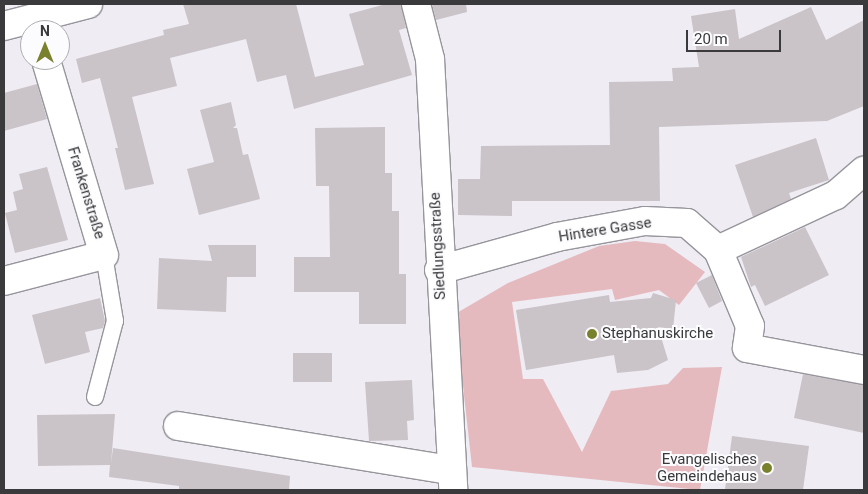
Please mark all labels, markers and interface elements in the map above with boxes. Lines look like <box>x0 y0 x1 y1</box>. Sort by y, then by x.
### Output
north arrow <box>20 20 70 70</box>
scale bar <box>688 20 783 52</box>
text: N <box>40 23 50 39</box>
text: 20 m <box>694 30 728 48</box>
street label: Frankenstraße <box>63 145 109 241</box>
street label: Siedlungsstraße <box>426 192 450 300</box>
street label: Hintere Gasse <box>557 214 653 246</box>
place label: Stephanuskirche <box>602 325 713 343</box>
marker: Stephanuskirche <box>586 328 598 340</box>
place label: Evangelisches Gemeindehaus <box>657 450 757 485</box>
marker: Evangelisches Gemeindehaus <box>761 462 773 474</box>

